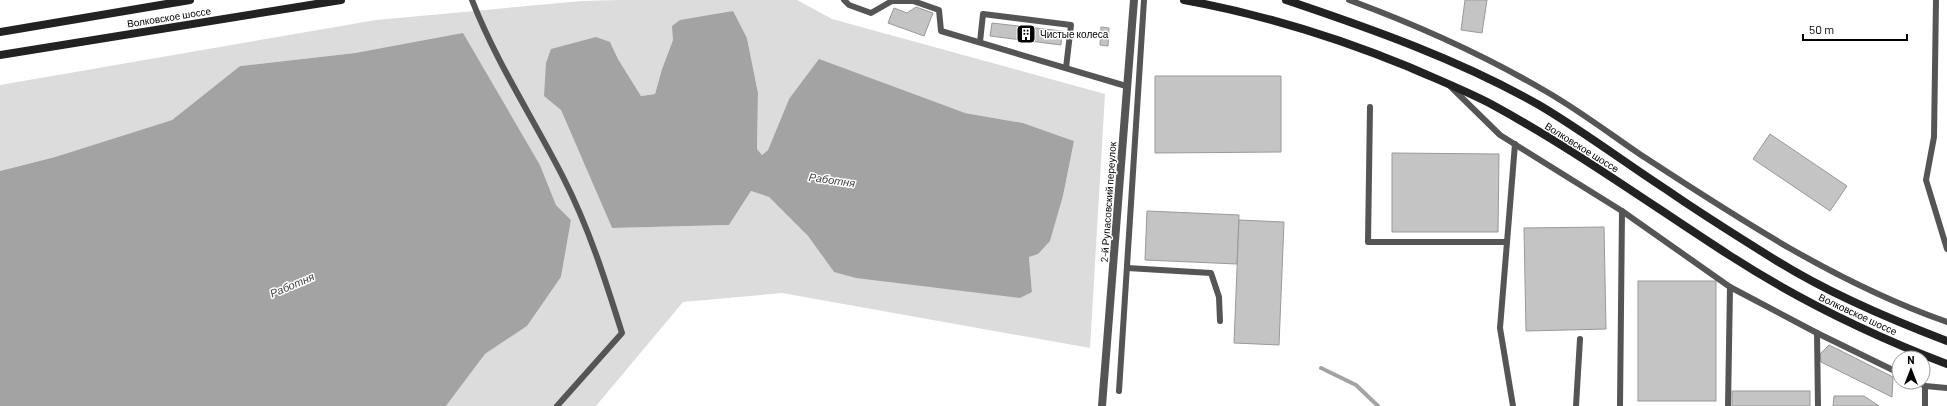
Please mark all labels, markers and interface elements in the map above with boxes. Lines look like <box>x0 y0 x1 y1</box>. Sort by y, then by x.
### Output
street label: Волковское шоссе <box>126 4 212 30</box>
scale bar <box>1803 16 1907 42</box>
text: 50 m <box>1809 22 1834 36</box>
building icon: Чистые колеса <box>1015 23 1037 45</box>
place label: Чистые колеса <box>1040 28 1109 40</box>
street label: Волковское шоссе <box>1543 119 1622 175</box>
street label: 2-й Рупасовский переулок <box>1098 141 1118 263</box>
water label: Работня <box>808 170 856 189</box>
water label: Работня <box>268 269 316 300</box>
street label: Волковское шоссе <box>1817 291 1899 338</box>
north arrow <box>1891 350 1931 390</box>
text: N <box>1907 353 1915 366</box>

